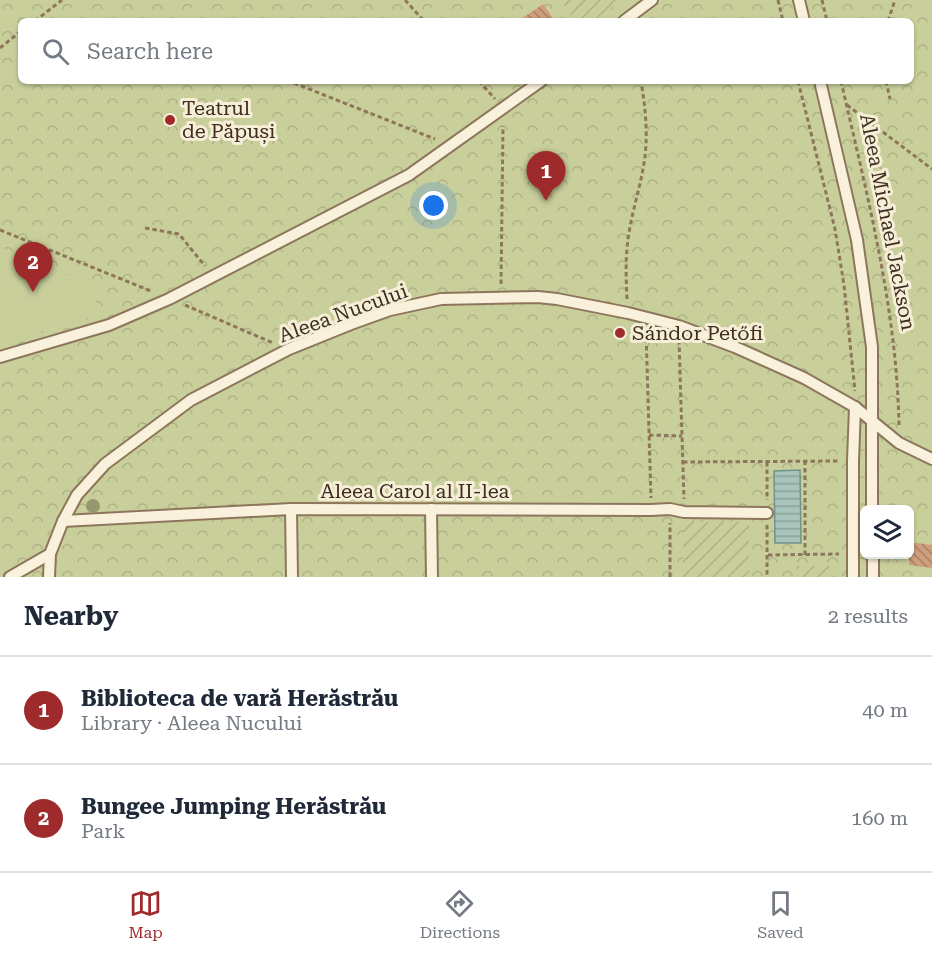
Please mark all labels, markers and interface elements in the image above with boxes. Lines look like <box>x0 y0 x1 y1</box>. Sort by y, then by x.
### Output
search box <box>18 18 914 84</box>
icon: search <box>39 35 72 68</box>
text: Search here <box>87 39 213 64</box>
place label: Teatrul de Păpuși <box>182 96 275 145</box>
street label: Aleea Michael Jackson <box>855 112 921 332</box>
marker: Teatrul de Păpuși <box>163 113 177 127</box>
pin: 1 <box>526 152 566 201</box>
your location <box>419 191 448 220</box>
pin: 2 <box>14 242 52 292</box>
street label: Aleea Nucului <box>275 279 411 347</box>
place label: Sándor Petőfi <box>632 321 763 345</box>
marker: Sándor Petőfi <box>613 326 627 340</box>
street label: Aleea Carol al II-lea <box>321 479 510 503</box>
map controls <box>860 505 914 559</box>
button: layers <box>860 505 914 559</box>
text: Nearby <box>24 601 118 631</box>
text: 2 results <box>828 604 908 628</box>
text: Biblioteca de vară Herăstrău <box>81 686 398 711</box>
text: 1 <box>38 698 49 722</box>
text: 40 m <box>862 698 908 722</box>
text: Library · Aleea Nucului <box>81 711 302 735</box>
text: Bungee Jumping Herăstrău <box>81 794 386 819</box>
text: 2 <box>38 806 49 830</box>
text: 160 m <box>851 806 908 830</box>
text: Park <box>81 819 125 843</box>
tab: Map <box>128 887 163 942</box>
tab: Directions <box>420 887 500 942</box>
tab: Saved <box>757 887 804 942</box>

